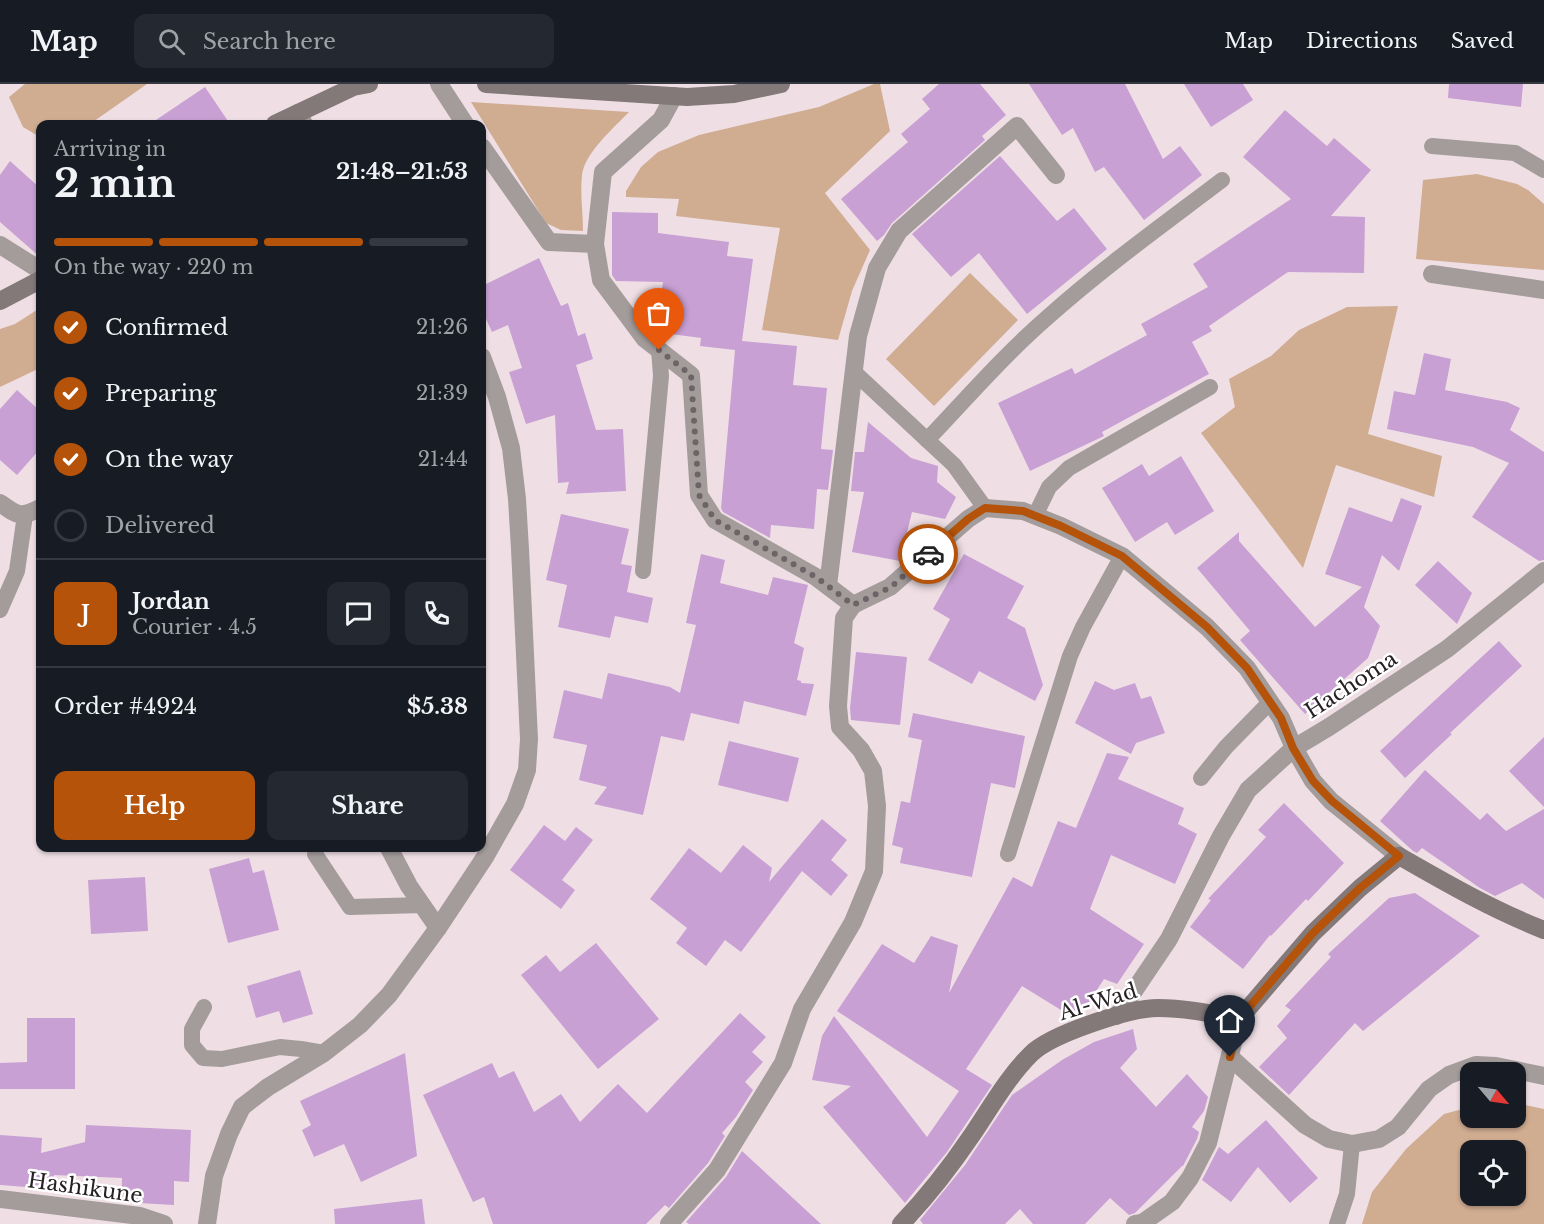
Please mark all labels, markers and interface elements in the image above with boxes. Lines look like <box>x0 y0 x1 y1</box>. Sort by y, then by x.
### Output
search box <box>134 14 554 68</box>
text: Map <box>30 24 98 59</box>
icon: search <box>155 25 188 58</box>
text: Search here <box>203 28 336 55</box>
text: Map <box>1224 28 1273 54</box>
text: Directions <box>1306 28 1418 54</box>
text: Saved <box>1451 28 1514 54</box>
text: Arriving in <box>54 137 166 161</box>
text: 21:48–21:53 <box>336 158 468 185</box>
text: 2 min <box>54 159 175 208</box>
text: On the way · 220 m <box>54 255 253 279</box>
pin <box>633 288 684 350</box>
icon: bag <box>642 297 675 330</box>
icon: check <box>54 311 87 344</box>
text: Confirmed <box>105 314 228 341</box>
text: 21:26 <box>416 315 468 339</box>
icon: check <box>54 377 87 410</box>
text: Preparing <box>105 380 216 407</box>
text: 21:39 <box>416 381 468 405</box>
icon: check <box>54 443 87 476</box>
text: On the way <box>105 446 233 473</box>
text: 21:44 <box>418 447 468 471</box>
text: Delivered <box>105 512 215 539</box>
courier <box>898 524 958 584</box>
icon: car <box>912 538 945 571</box>
button: chat <box>327 582 390 645</box>
button: phone <box>405 582 468 645</box>
text: Jordan <box>132 588 210 615</box>
text: J <box>81 600 90 627</box>
text: Courier · 4.5 <box>132 615 257 639</box>
street label: Hachoma <box>1300 645 1402 724</box>
text: Order #4924 <box>54 693 197 720</box>
text: $5.38 <box>407 693 468 720</box>
button: Help <box>54 771 255 840</box>
button: Share <box>267 771 468 840</box>
street label: Al-Wad <box>1055 978 1140 1026</box>
pin <box>1204 995 1255 1057</box>
icon: home <box>1213 1004 1246 1037</box>
north arrow <box>1460 1062 1526 1128</box>
map controls <box>1460 1062 1526 1206</box>
button: locate <box>1460 1140 1526 1206</box>
street label: Hashikune <box>26 1167 144 1209</box>

